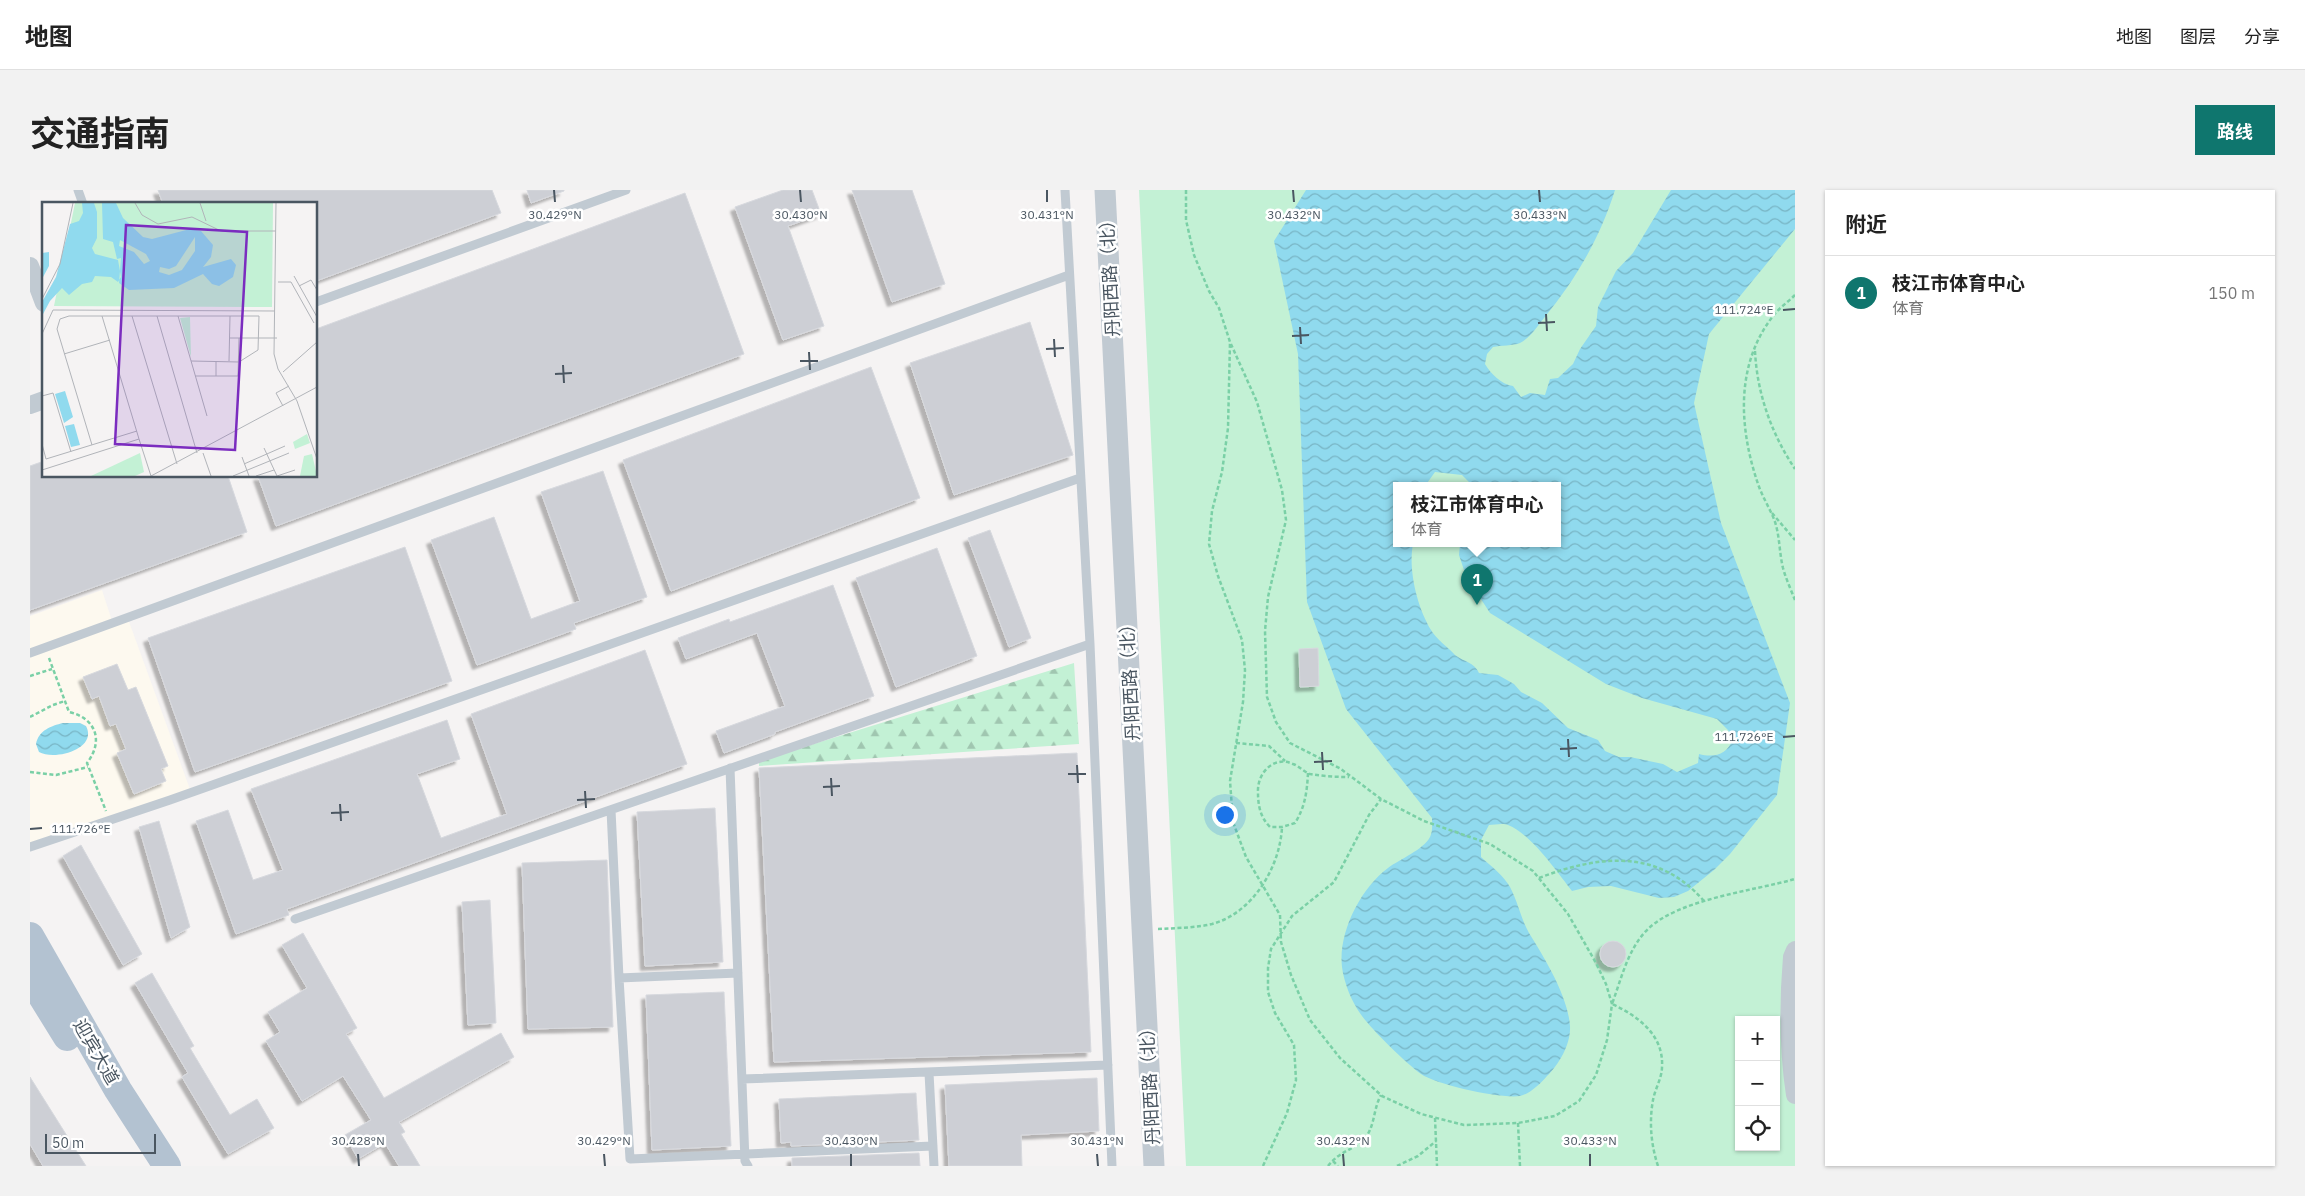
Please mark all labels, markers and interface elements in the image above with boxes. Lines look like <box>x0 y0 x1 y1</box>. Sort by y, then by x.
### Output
text: 地图 <box>25 20 73 52</box>
text: 地图 <box>2116 25 2152 48</box>
text: 图层 <box>2180 25 2216 48</box>
text: 分享 <box>2244 25 2280 48</box>
button: 路线 <box>2195 105 2275 155</box>
text: 交通指南 <box>30 110 170 156</box>
inset map <box>42 202 318 478</box>
text: 30.429°N <box>528 207 582 222</box>
text: 30.430°N <box>774 207 828 222</box>
text: 30.431°N <box>1020 207 1074 222</box>
text: 30.432°N <box>1267 207 1321 222</box>
text: 30.433°N <box>1513 207 1567 222</box>
text: 附近 <box>1845 210 1887 238</box>
street label: 丹阳西路（北） <box>1095 211 1124 338</box>
text: 枝江市体育中心 <box>1892 271 2025 295</box>
text: 1 <box>1856 283 1866 303</box>
text: 150 m <box>2208 283 2255 303</box>
text: 体育 <box>1892 298 1924 318</box>
text: 111.724°E <box>1714 302 1774 317</box>
popup <box>1393 482 1561 547</box>
text: 枝江市体育中心 <box>1410 492 1544 516</box>
text: 体育 <box>1410 519 1443 539</box>
pin: 1 <box>1461 564 1493 605</box>
street label: 丹阳西路（北） <box>1115 615 1144 742</box>
text: 111.726°E <box>1714 729 1774 744</box>
your location <box>1212 802 1238 828</box>
text: 111.726°E <box>51 821 111 836</box>
street label: 迎宾大道 <box>68 1015 124 1089</box>
map controls <box>1735 1016 1780 1151</box>
button: + <box>1735 1016 1780 1061</box>
street label: 丹阳西路（北） <box>1135 1019 1164 1146</box>
button: − <box>1735 1061 1780 1106</box>
button: locate <box>1735 1106 1780 1151</box>
scale bar <box>45 1131 156 1154</box>
text: 30.428°N <box>331 1133 385 1148</box>
text: 30.429°N <box>577 1133 631 1148</box>
text: 30.430°N <box>824 1133 878 1148</box>
text: 30.431°N <box>1070 1133 1124 1148</box>
text: 30.432°N <box>1316 1133 1370 1148</box>
text: 30.433°N <box>1563 1133 1617 1148</box>
text: 50 m <box>52 1134 84 1152</box>

